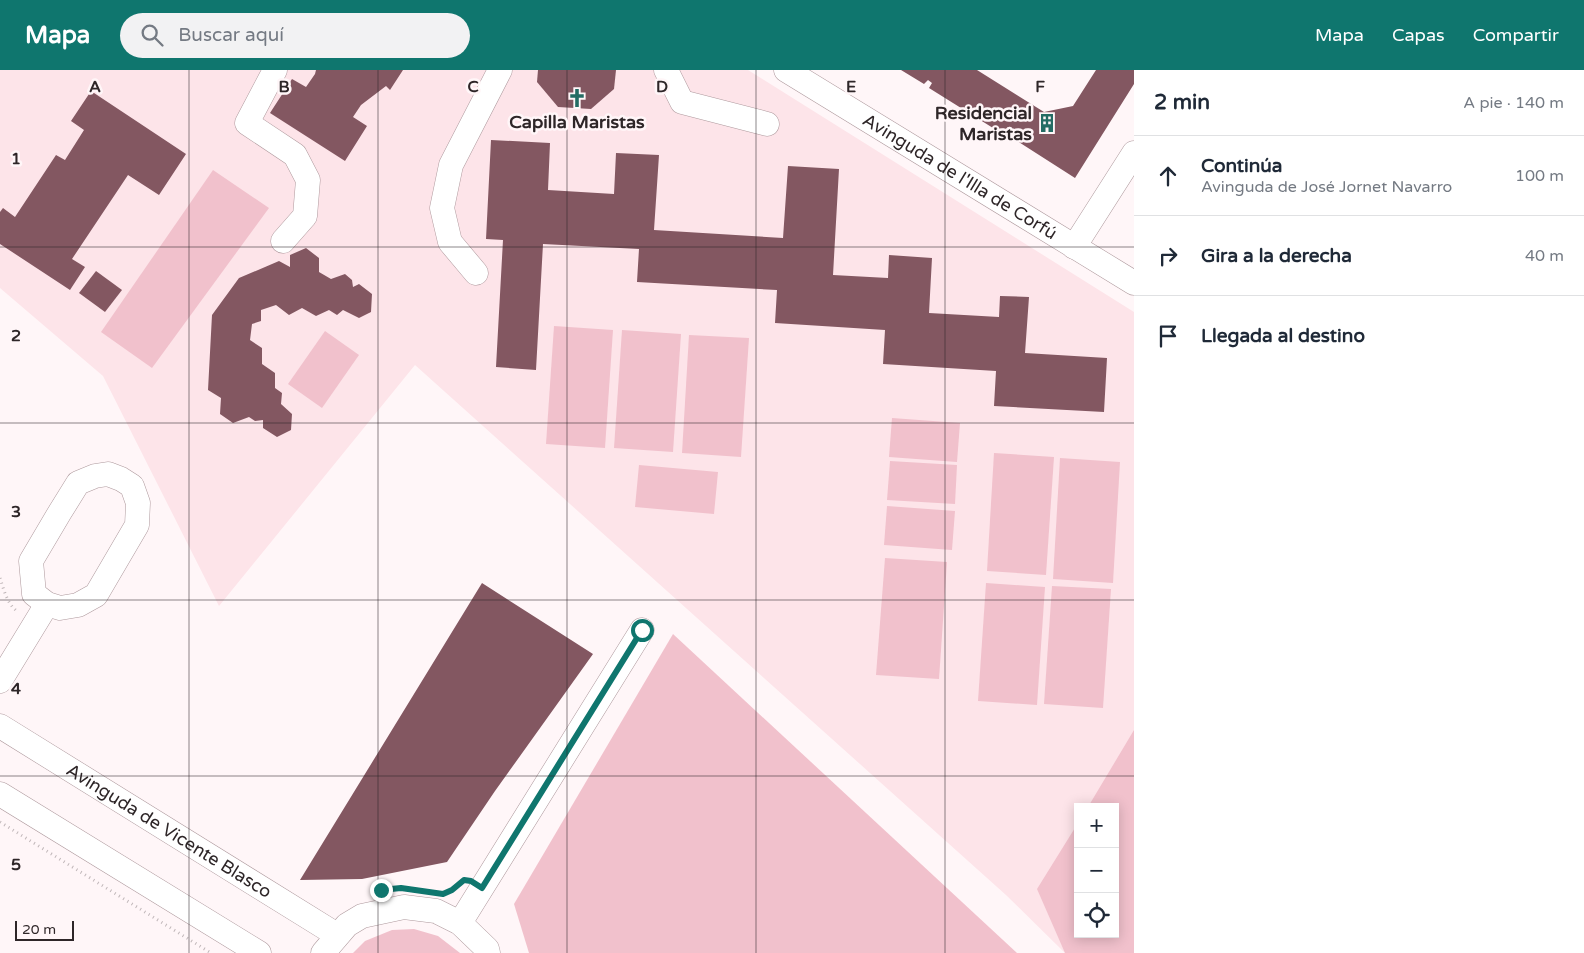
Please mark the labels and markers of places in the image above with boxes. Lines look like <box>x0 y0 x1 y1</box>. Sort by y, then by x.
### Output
church icon: Capilla Maristas <box>566 87 588 109</box>
place label: Residencial Maristas <box>935 102 1032 145</box>
place label: Capilla Maristas <box>509 111 645 133</box>
building icon: Residencial Maristas <box>1036 112 1058 134</box>

